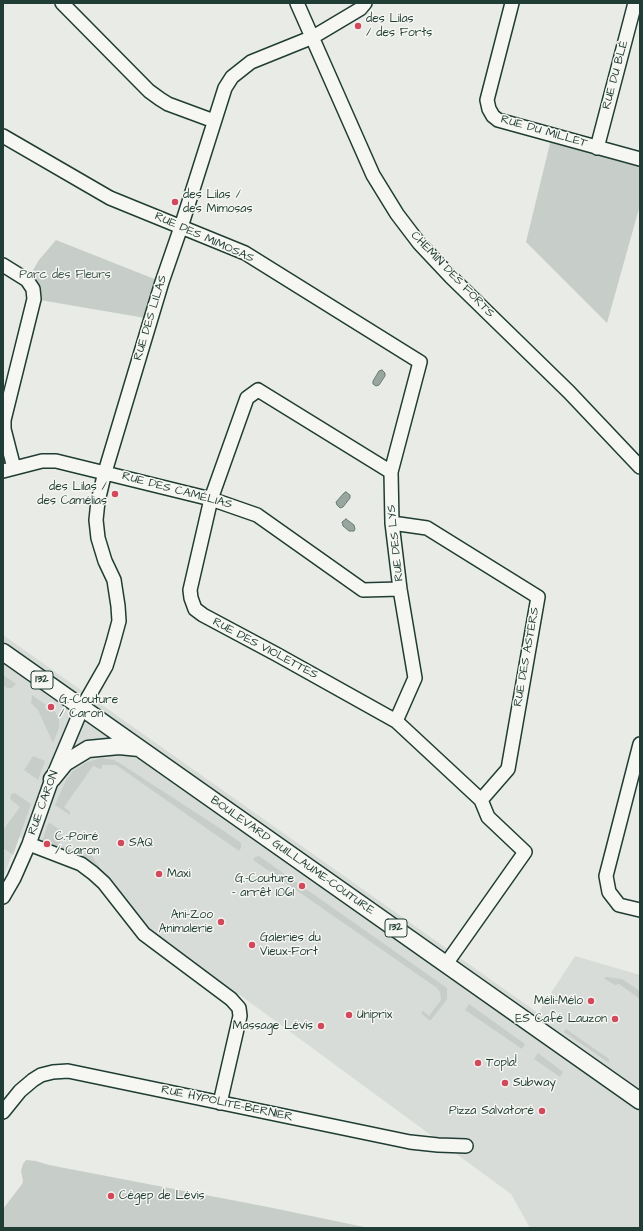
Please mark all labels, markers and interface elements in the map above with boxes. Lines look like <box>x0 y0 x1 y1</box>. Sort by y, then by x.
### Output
place label: des Lilas / des Forts <box>366 12 432 40</box>
marker: des Lilas / des Forts <box>353 21 363 31</box>
street label: RUE DU BLÉ <box>600 39 632 111</box>
street label: RUE DU MILLET <box>499 113 589 151</box>
place label: des Lilas / des Mimosas <box>183 188 252 216</box>
marker: des Lilas / des Mimosas <box>170 197 180 207</box>
street label: RUE DES MIMOSAS <box>152 210 256 266</box>
street label: CHEMIN DES FORTS <box>407 229 497 321</box>
park label: Parc des Fleurs <box>19 268 111 282</box>
street label: RUE DES LILAS <box>131 274 171 362</box>
street label: RUE DES CAMÉLIAS <box>120 469 234 513</box>
place label: des Lilas / des Camélias <box>37 480 107 508</box>
marker: des Lilas / des Camélias <box>110 489 120 499</box>
street label: RUE DES LYS <box>385 504 407 582</box>
street label: RUE DES ASTERS <box>511 606 543 708</box>
street label: RUE DES VIOLETTES <box>210 615 320 683</box>
road number: 132 <box>31 671 53 689</box>
place label: G.-Couture / Caron <box>59 693 118 721</box>
marker: G.-Couture / Caron <box>46 702 56 712</box>
street label: RUE CARON <box>26 769 62 837</box>
street label: BOULEVARD GUILLAUME-COUTURE <box>207 794 377 918</box>
place label: C.-Poiré / Caron <box>55 830 99 858</box>
place label: SAQ <box>129 836 153 850</box>
marker: SAQ <box>116 838 126 848</box>
marker: C.-Poiré / Caron <box>42 839 52 849</box>
place label: Maxi <box>167 867 190 881</box>
marker: Maxi <box>154 869 164 879</box>
place label: G.-Couture - arrêt 1061 <box>232 872 294 900</box>
marker: G.-Couture - arrêt 1061 <box>297 881 307 891</box>
place label: Ani-Zoo Animalerie <box>159 908 213 936</box>
marker: Ani-Zoo Animalerie <box>216 917 226 927</box>
road number: 132 <box>385 919 407 937</box>
place label: Galeries du Vieux-Fort <box>260 931 321 959</box>
marker: Galeries du Vieux-Fort <box>247 940 257 950</box>
place label: Méli-Mélo <box>534 994 583 1008</box>
marker: Méli-Mélo <box>586 996 596 1006</box>
place label: Uniprix <box>357 1008 392 1022</box>
marker: Uniprix <box>344 1010 354 1020</box>
place label: ES Café Lauzon <box>515 1012 607 1026</box>
marker: ES Café Lauzon <box>610 1014 620 1024</box>
place label: Massage Lévis <box>232 1019 313 1033</box>
marker: Massage Lévis <box>316 1021 326 1031</box>
place label: Topla! <box>486 1056 517 1070</box>
marker: Topla! <box>473 1058 483 1068</box>
place label: Subway <box>513 1076 556 1090</box>
marker: Subway <box>500 1078 510 1088</box>
street label: RUE HYPOLITE-BERNIER <box>160 1083 294 1125</box>
place label: Pizza Salvatoré <box>449 1104 534 1118</box>
marker: Pizza Salvatoré <box>537 1106 547 1116</box>
place label: Cégep de Lévis <box>119 1189 204 1203</box>
marker: Cégep de Lévis <box>106 1191 116 1201</box>

